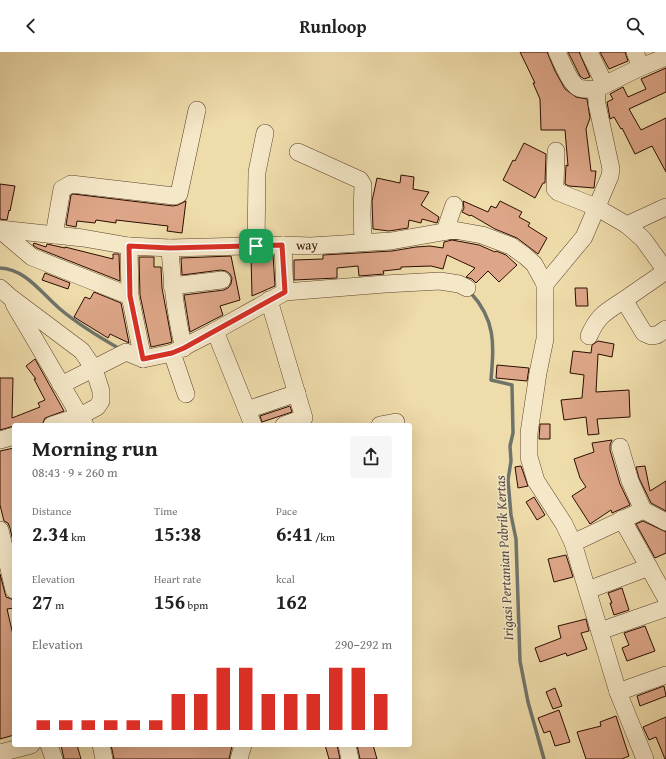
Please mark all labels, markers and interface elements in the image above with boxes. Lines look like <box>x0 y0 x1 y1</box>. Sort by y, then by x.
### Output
text: Runloop <box>299 13 367 40</box>
icon: back <box>20 15 42 37</box>
icon: search <box>624 15 646 37</box>
pin <box>239 229 273 263</box>
icon: arrive <box>245 235 267 257</box>
street label: way <box>296 235 319 255</box>
text: Morning run <box>32 432 158 464</box>
button: share <box>350 436 392 478</box>
text: 08:43 · 9 × 260 m <box>32 463 118 482</box>
water label: Irigasi Pertanian Pabrik Kertas <box>490 475 518 641</box>
text: Distance <box>32 503 71 519</box>
text: Time <box>154 503 177 519</box>
text: Pace <box>276 503 297 519</box>
text: 2.34 <box>32 519 69 548</box>
text: 15:38 <box>154 519 201 548</box>
text: 6:41 <box>276 519 313 548</box>
text: km <box>69 529 86 545</box>
text: /km <box>313 529 335 545</box>
text: Elevation <box>32 571 75 587</box>
text: Heart rate <box>154 571 201 587</box>
text: kcal <box>276 571 295 587</box>
text: 27 <box>32 587 53 616</box>
text: 156 <box>154 587 185 616</box>
text: 162 <box>276 587 307 616</box>
text: m <box>53 597 64 613</box>
text: bpm <box>185 597 208 613</box>
text: Elevation <box>32 635 83 654</box>
text: 290–292 m <box>335 635 392 654</box>

